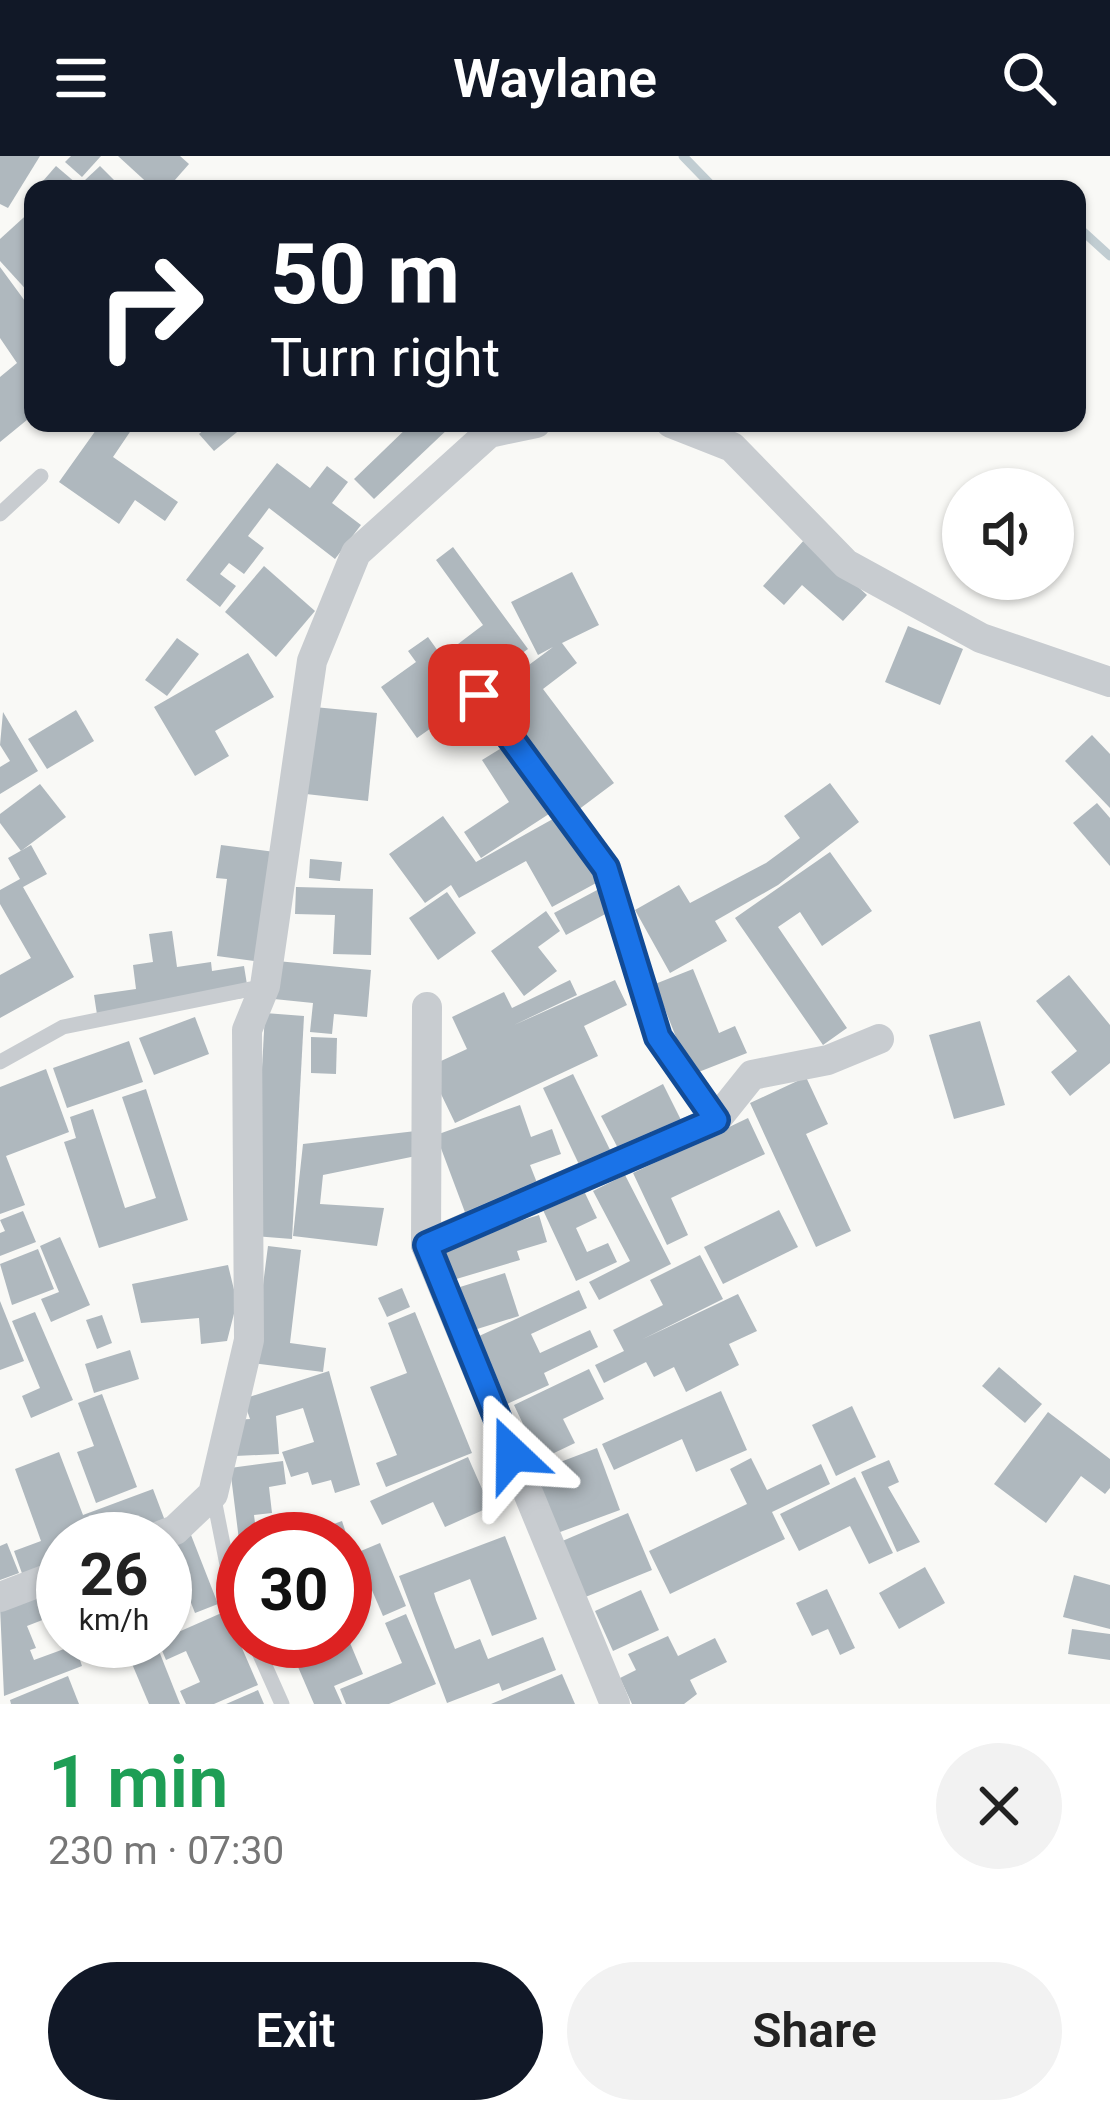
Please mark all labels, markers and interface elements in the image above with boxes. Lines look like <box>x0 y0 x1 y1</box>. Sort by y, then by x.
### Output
icon: menu <box>48 45 114 111</box>
icon: search <box>996 45 1062 111</box>
text: Waylane <box>453 47 657 110</box>
text: 50 m <box>270 225 460 324</box>
icon: right <box>72 228 228 384</box>
text: Turn right <box>270 326 500 389</box>
map controls <box>942 468 1074 600</box>
button: sound <box>942 468 1074 600</box>
pin <box>428 644 530 746</box>
icon: arrive <box>446 662 512 728</box>
position arrow <box>449 1391 575 1517</box>
speed limit sign: 30 <box>216 1512 372 1668</box>
text: 26 <box>80 1539 148 1610</box>
text: km/h <box>79 1602 149 1637</box>
text: 1 min <box>48 1740 229 1825</box>
button: close <box>936 1743 1062 1869</box>
text: 230 m · 07:30 <box>48 1828 284 1874</box>
button: Exit <box>48 1962 543 2100</box>
button: Share <box>567 1962 1062 2100</box>

